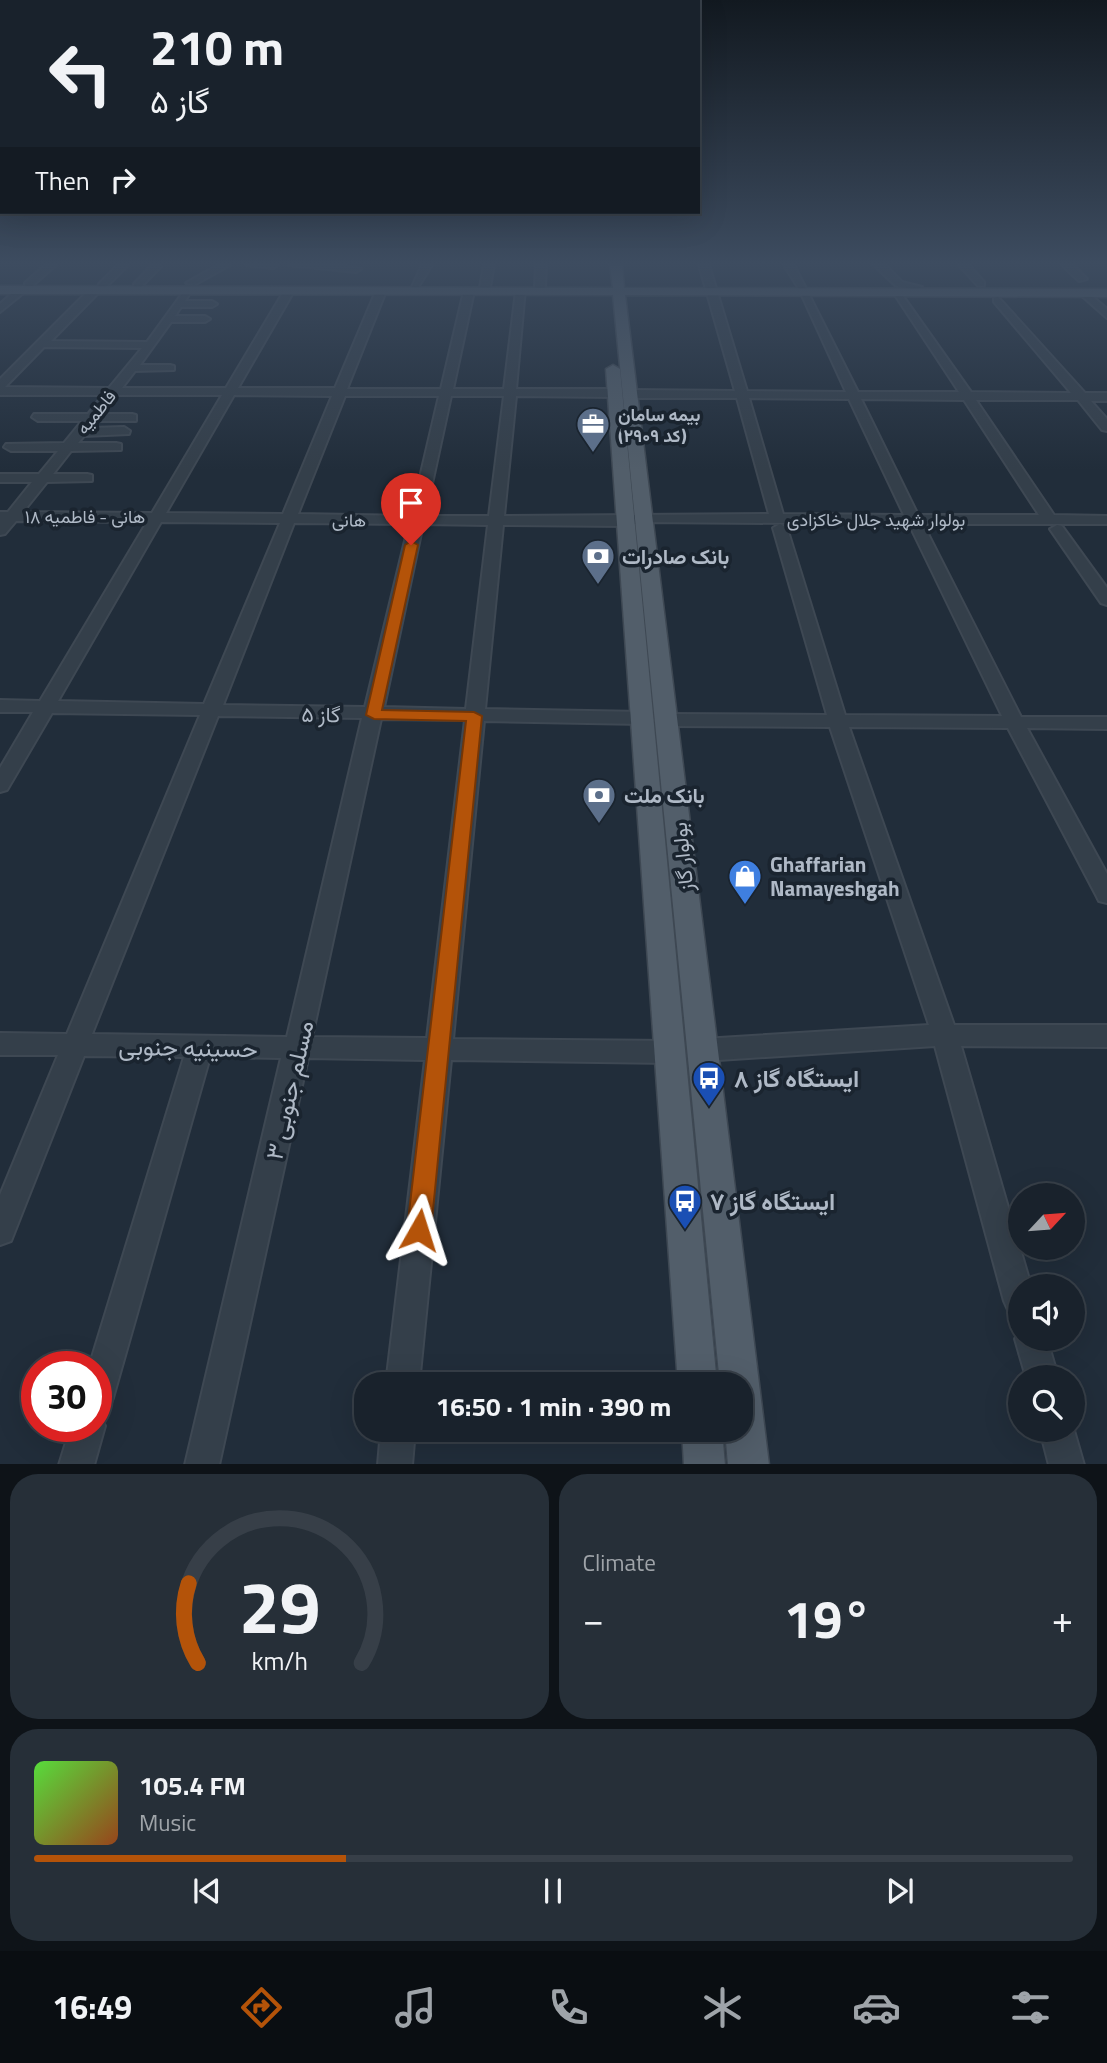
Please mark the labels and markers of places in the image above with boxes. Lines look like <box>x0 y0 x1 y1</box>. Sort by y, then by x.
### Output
place label: بیمه سامان (کد ۲۹۰۹) <box>618 401 700 449</box>
office icon: بیمه سامان (کد ۲۹۰۹) <box>574 405 612 454</box>
pin <box>381 473 441 545</box>
bank icon: بانک صادرات <box>579 537 617 586</box>
place label: بانک صادرات <box>622 540 729 572</box>
bank icon: بانک ملت <box>580 776 618 825</box>
place label: بانک ملت <box>624 779 705 811</box>
place label: Ghaffarian Namayeshgah <box>770 848 900 904</box>
shop icon: Ghaffarian Namayeshgah <box>726 857 764 906</box>
bus stop icon: ایستگاه گاز ۸ <box>690 1059 728 1108</box>
place label: ایستگاه گاز ۸ <box>734 1060 859 1096</box>
bus stop icon: ایستگاه گاز ۷ <box>666 1182 704 1231</box>
place label: ایستگاه گاز ۷ <box>710 1183 835 1219</box>

